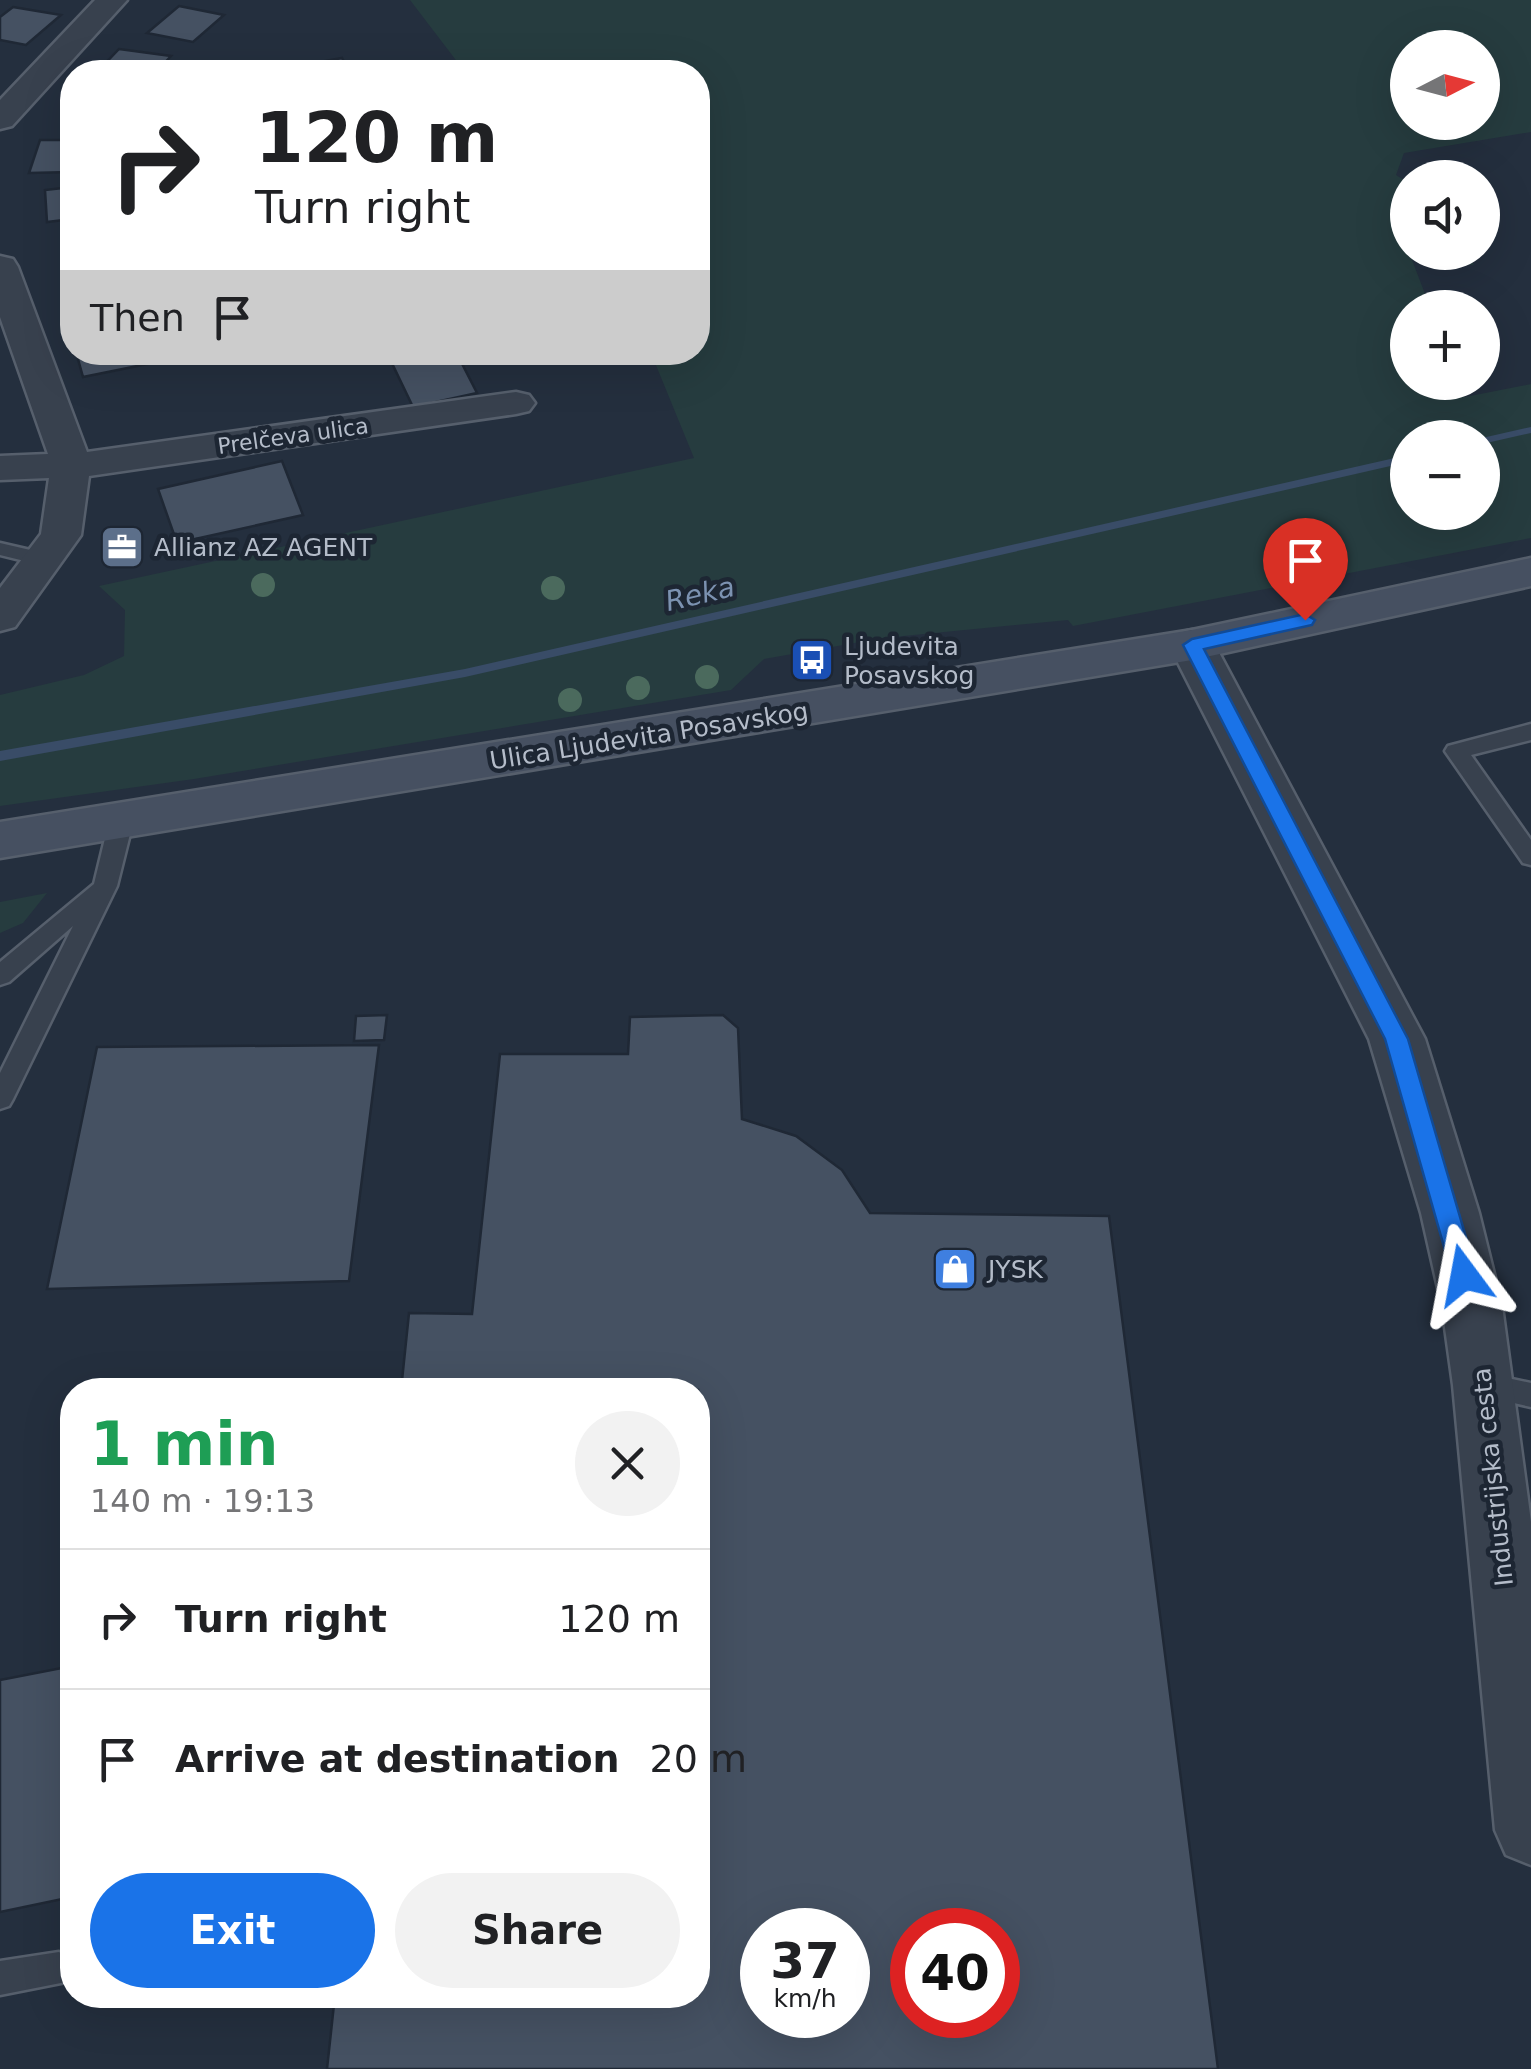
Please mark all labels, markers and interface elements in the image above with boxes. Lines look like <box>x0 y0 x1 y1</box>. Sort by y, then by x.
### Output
north arrow <box>1390 30 1500 140</box>
map controls <box>1390 30 1500 530</box>
text: 120 m <box>255 97 498 179</box>
icon: right <box>90 100 220 230</box>
button: sound <box>1390 160 1500 270</box>
text: Turn right <box>255 181 470 234</box>
icon: arrive <box>205 290 260 345</box>
button: + <box>1390 290 1500 400</box>
text: Then <box>90 296 185 340</box>
street label: Prelčeva ulica <box>216 413 370 459</box>
button: − <box>1390 420 1500 530</box>
pin <box>1263 518 1348 621</box>
office icon: Allianz AZ AGENT <box>99 524 145 570</box>
place label: Allianz AZ AGENT <box>154 533 373 562</box>
icon: arrive <box>1278 533 1333 588</box>
water label: Reka <box>662 570 738 618</box>
place label: Ljudevita Posavskog <box>844 632 974 690</box>
bus stop icon: Ljudevita Posavskog <box>789 637 835 683</box>
street label: Ulica Ljudevita Posavskog <box>488 696 810 776</box>
position arrow <box>1412 1223 1516 1327</box>
shop icon: JYSK <box>932 1246 978 1292</box>
place label: JYSK <box>986 1255 1044 1284</box>
street label: Industrijska cesta <box>1467 1366 1519 1588</box>
text: 1 min <box>90 1409 278 1479</box>
button: close <box>575 1411 680 1516</box>
text: 140 m · 19:13 <box>90 1482 315 1520</box>
icon: right <box>90 1592 145 1647</box>
text: Turn right <box>175 1597 387 1641</box>
text: 120 m <box>558 1597 680 1641</box>
icon: arrive <box>90 1732 145 1787</box>
text: Arrive at destination <box>175 1737 620 1781</box>
text: 20 m <box>650 1737 747 1781</box>
button: Exit <box>90 1873 375 1988</box>
button: Share <box>395 1873 680 1988</box>
speed limit sign: 40 <box>890 1908 1020 2038</box>
text: 37 <box>770 1932 840 1990</box>
text: km/h <box>773 1984 837 2013</box>

